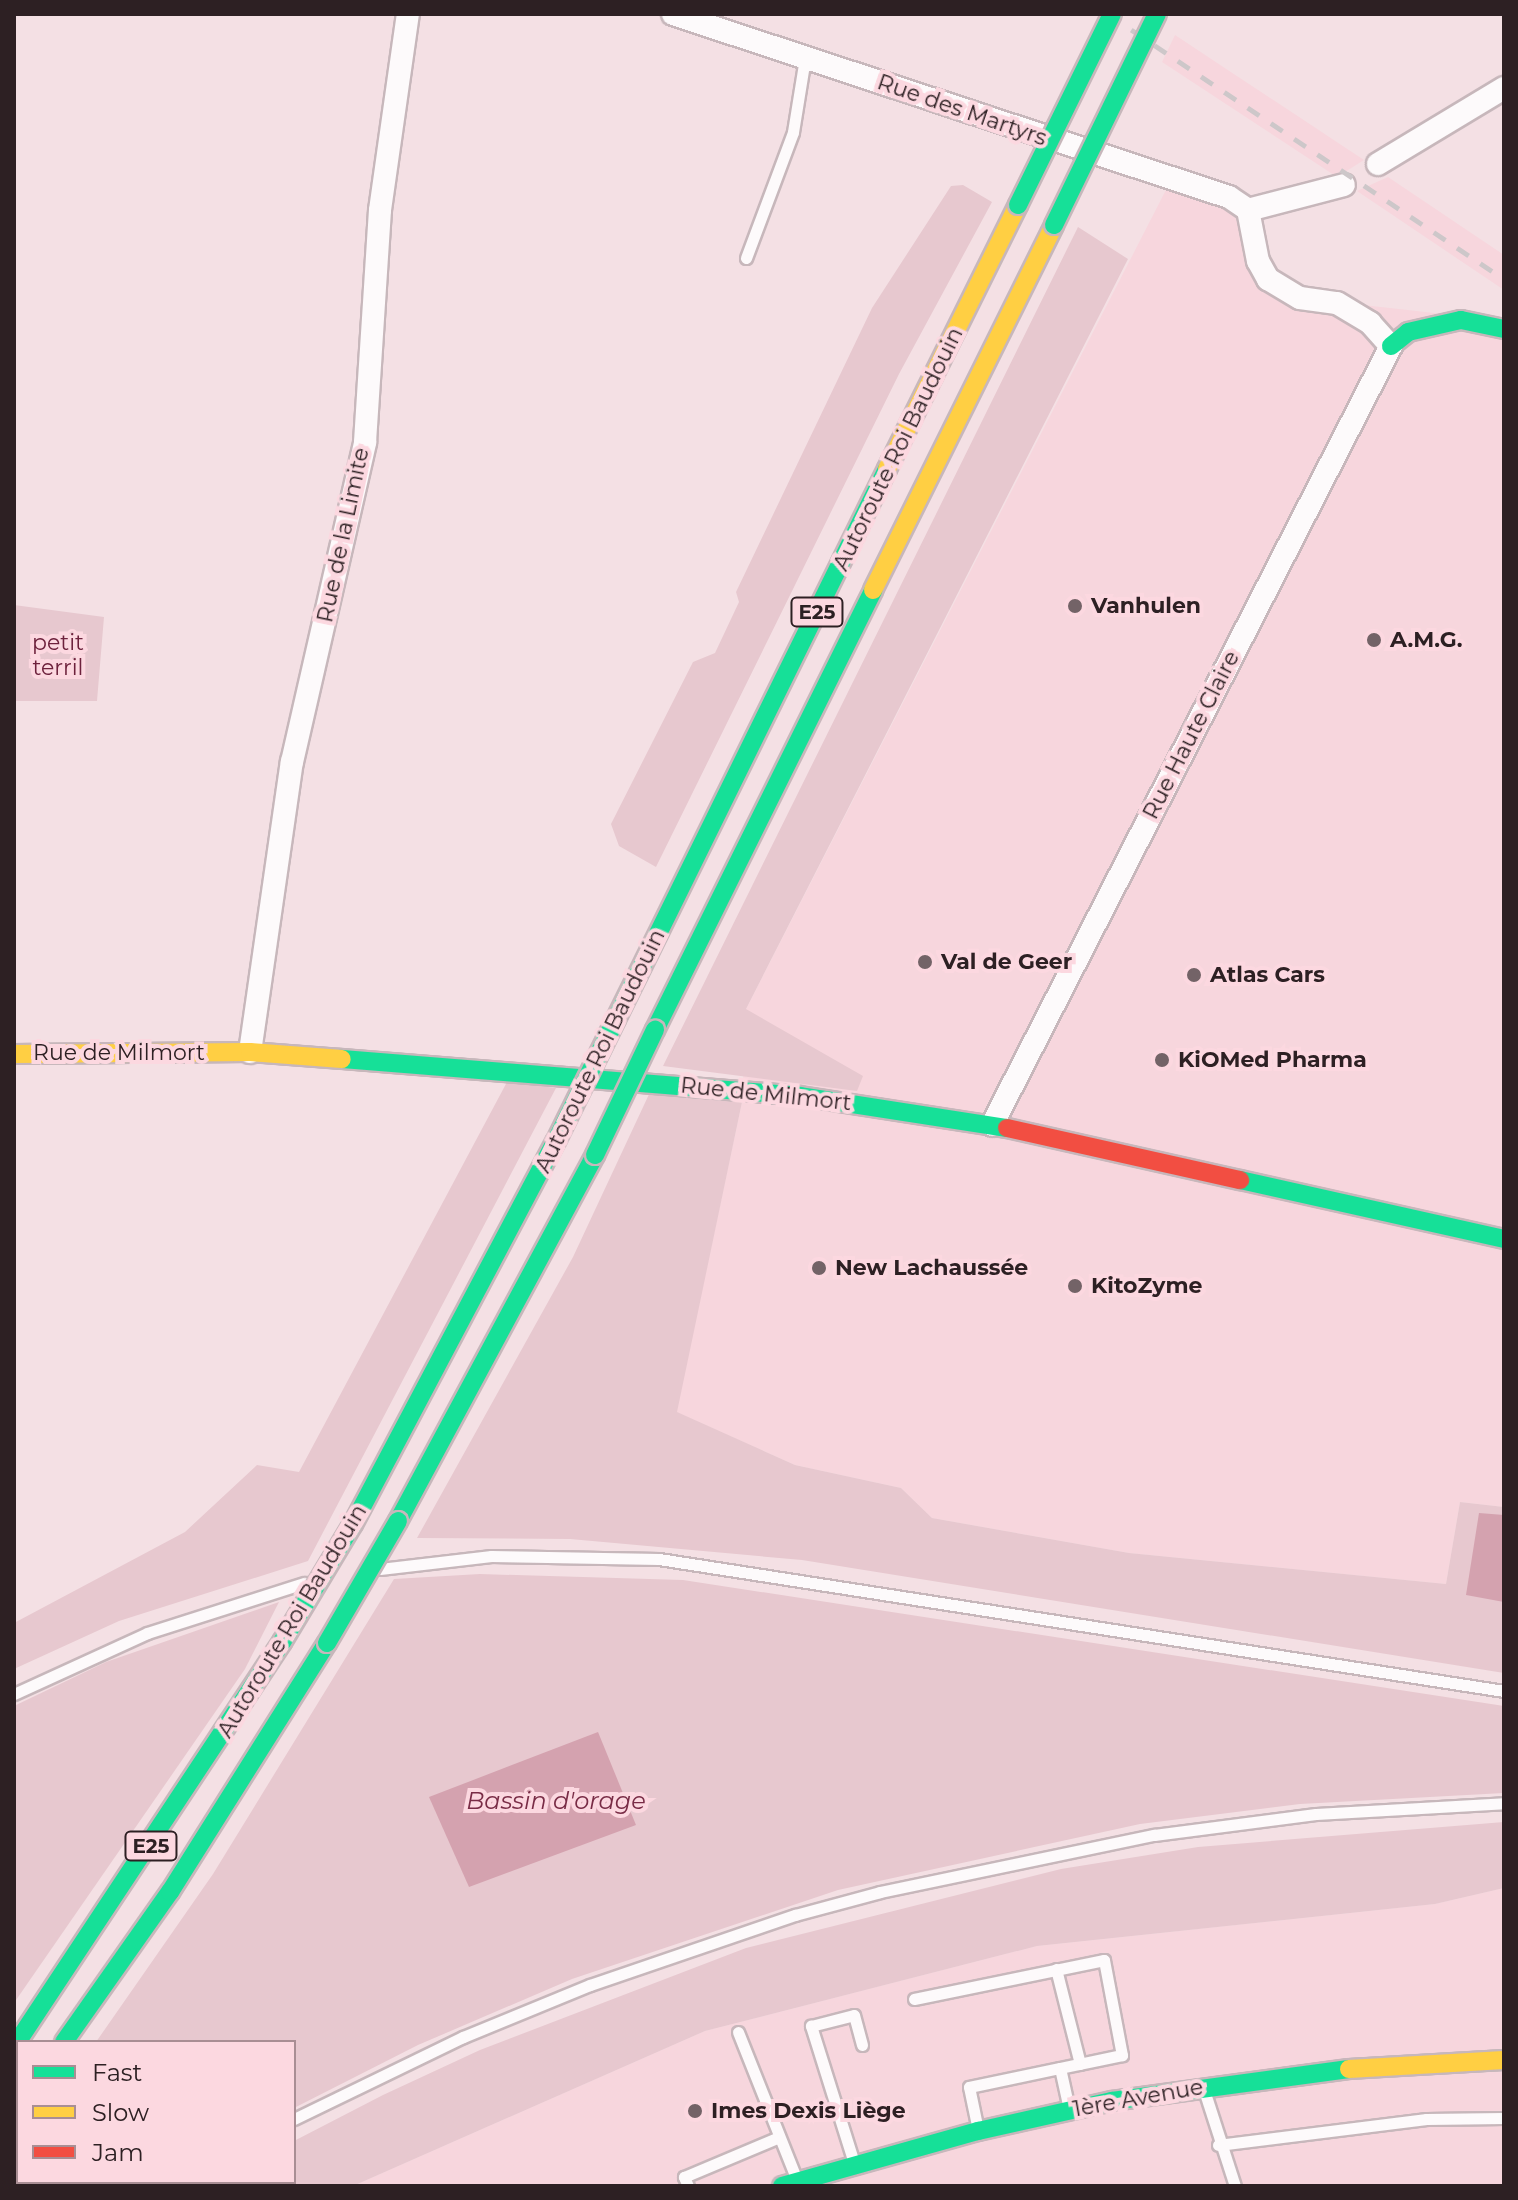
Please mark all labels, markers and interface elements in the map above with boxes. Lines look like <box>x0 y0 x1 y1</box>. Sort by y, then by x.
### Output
street label: Rue des Martyrs <box>874 69 1050 151</box>
street label: Autoroute Roi Baudouin <box>828 323 968 575</box>
street label: Rue de la Limite <box>312 445 374 625</box>
place label: Vanhulen <box>1091 593 1201 619</box>
road number: E25 <box>789 596 845 628</box>
marker: Vanhulen <box>1066 597 1084 615</box>
place label: A.M.G. <box>1390 627 1463 653</box>
park label: petit terril <box>32 629 84 680</box>
marker: A.M.G. <box>1365 631 1383 649</box>
street label: Rue Haute Claire <box>1137 646 1245 824</box>
street label: Autoroute Roi Baudouin <box>530 925 670 1177</box>
place label: Val de Geer <box>941 949 1072 975</box>
marker: Val de Geer <box>916 953 934 971</box>
place label: Atlas Cars <box>1210 962 1325 988</box>
marker: Atlas Cars <box>1185 966 1203 984</box>
street label: Rue de Milmort <box>33 1040 205 1066</box>
place label: KiOMed Pharma <box>1178 1047 1367 1073</box>
marker: KiOMed Pharma <box>1153 1051 1171 1069</box>
street label: Rue de Milmort <box>679 1072 853 1116</box>
place label: New Lachaussée <box>835 1255 1028 1281</box>
marker: New Lachaussée <box>810 1259 828 1277</box>
place label: KitoZyme <box>1091 1273 1202 1299</box>
marker: KitoZyme <box>1066 1277 1084 1295</box>
street label: Autoroute Roi Baudouin <box>212 1500 372 1742</box>
water label: Bassin d'orage <box>466 1787 646 1815</box>
road number: E25 <box>123 1830 179 1862</box>
legend <box>16 2040 296 2184</box>
text: Fast <box>92 2058 142 2087</box>
street label: 1ère Avenue <box>1071 2074 1205 2122</box>
text: Slow <box>92 2098 149 2127</box>
place label: Imes Dexis Liège <box>711 2098 906 2124</box>
marker: Imes Dexis Liège <box>686 2102 704 2120</box>
text: Jam <box>92 2138 144 2167</box>

